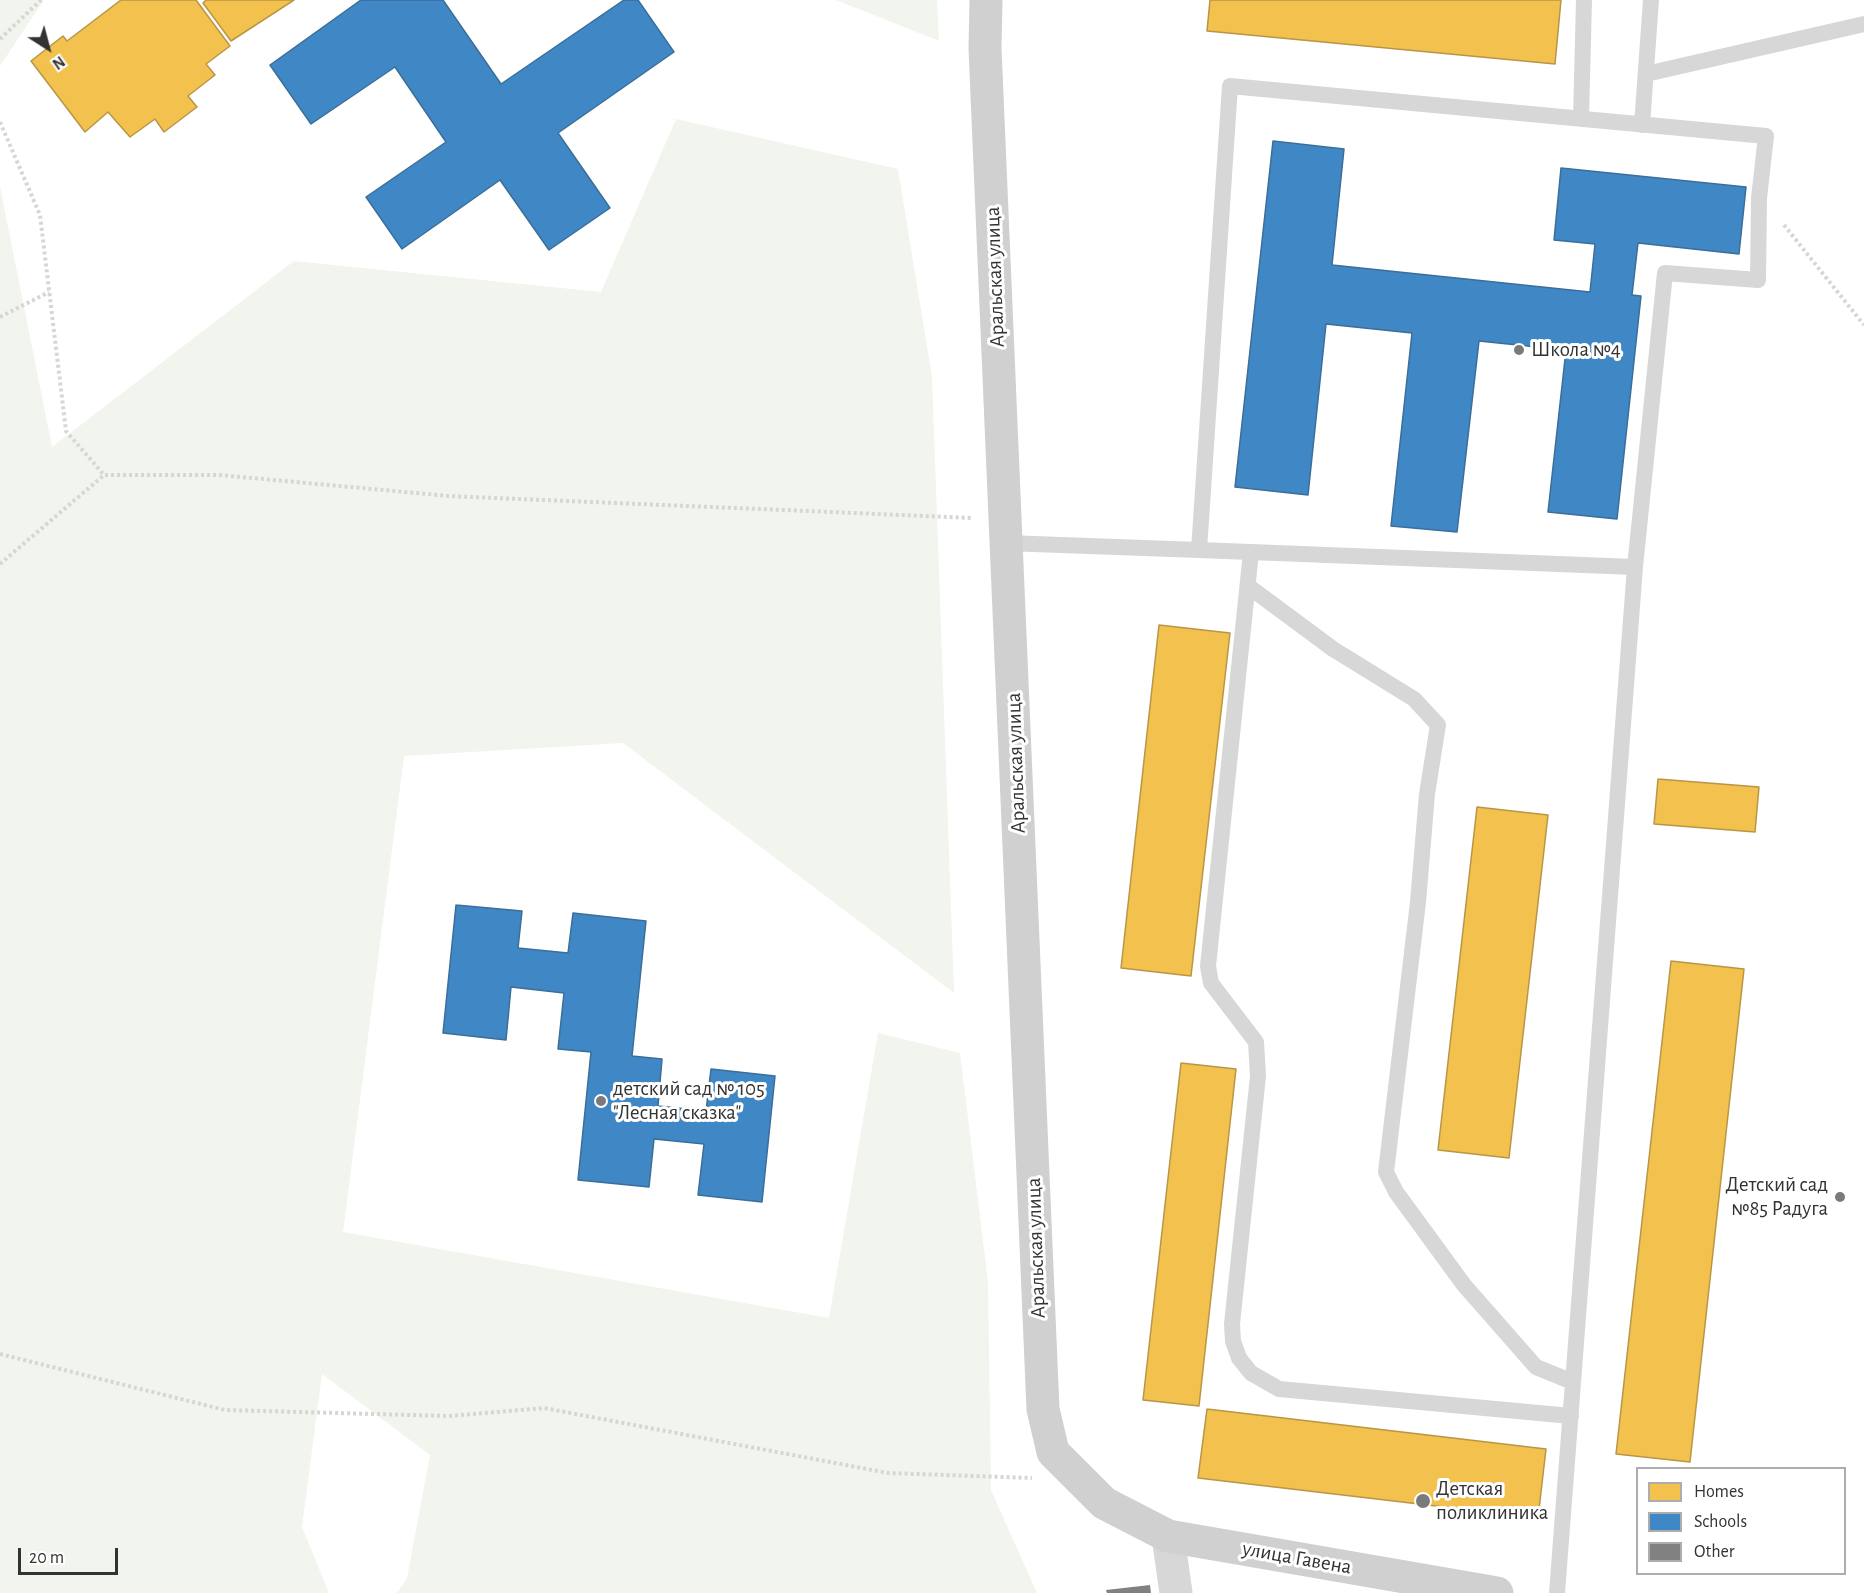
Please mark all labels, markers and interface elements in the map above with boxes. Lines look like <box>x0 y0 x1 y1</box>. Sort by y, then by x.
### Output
north arrow <box>18 18 78 78</box>
text: N <box>49 53 68 72</box>
street label: Аральская улица <box>980 206 1010 348</box>
place label: Школа №4 <box>1531 337 1621 363</box>
marker: Школа №4 <box>1512 343 1526 357</box>
street label: Аральская улица <box>1001 692 1031 834</box>
place label: детский сад № 105 "Лесная сказка" <box>613 1076 765 1126</box>
marker: детский сад № 105 "Лесная сказка" <box>594 1094 608 1108</box>
place label: Детский сад №85 Радуга <box>1725 1172 1828 1222</box>
street label: Аральская улица <box>1021 1177 1051 1319</box>
marker: Детский сад №85 Радуга <box>1833 1190 1847 1204</box>
legend <box>1636 1467 1846 1575</box>
place label: Детская поликлиника <box>1436 1476 1548 1526</box>
text: Homes <box>1694 1483 1744 1501</box>
marker: Детская поликлиника <box>1414 1492 1432 1510</box>
text: Schools <box>1694 1513 1747 1531</box>
scale bar <box>21 1536 122 1574</box>
street label: улица Гавена <box>1240 1536 1354 1580</box>
text: Other <box>1694 1543 1735 1561</box>
text: 20 m <box>29 1549 64 1567</box>

